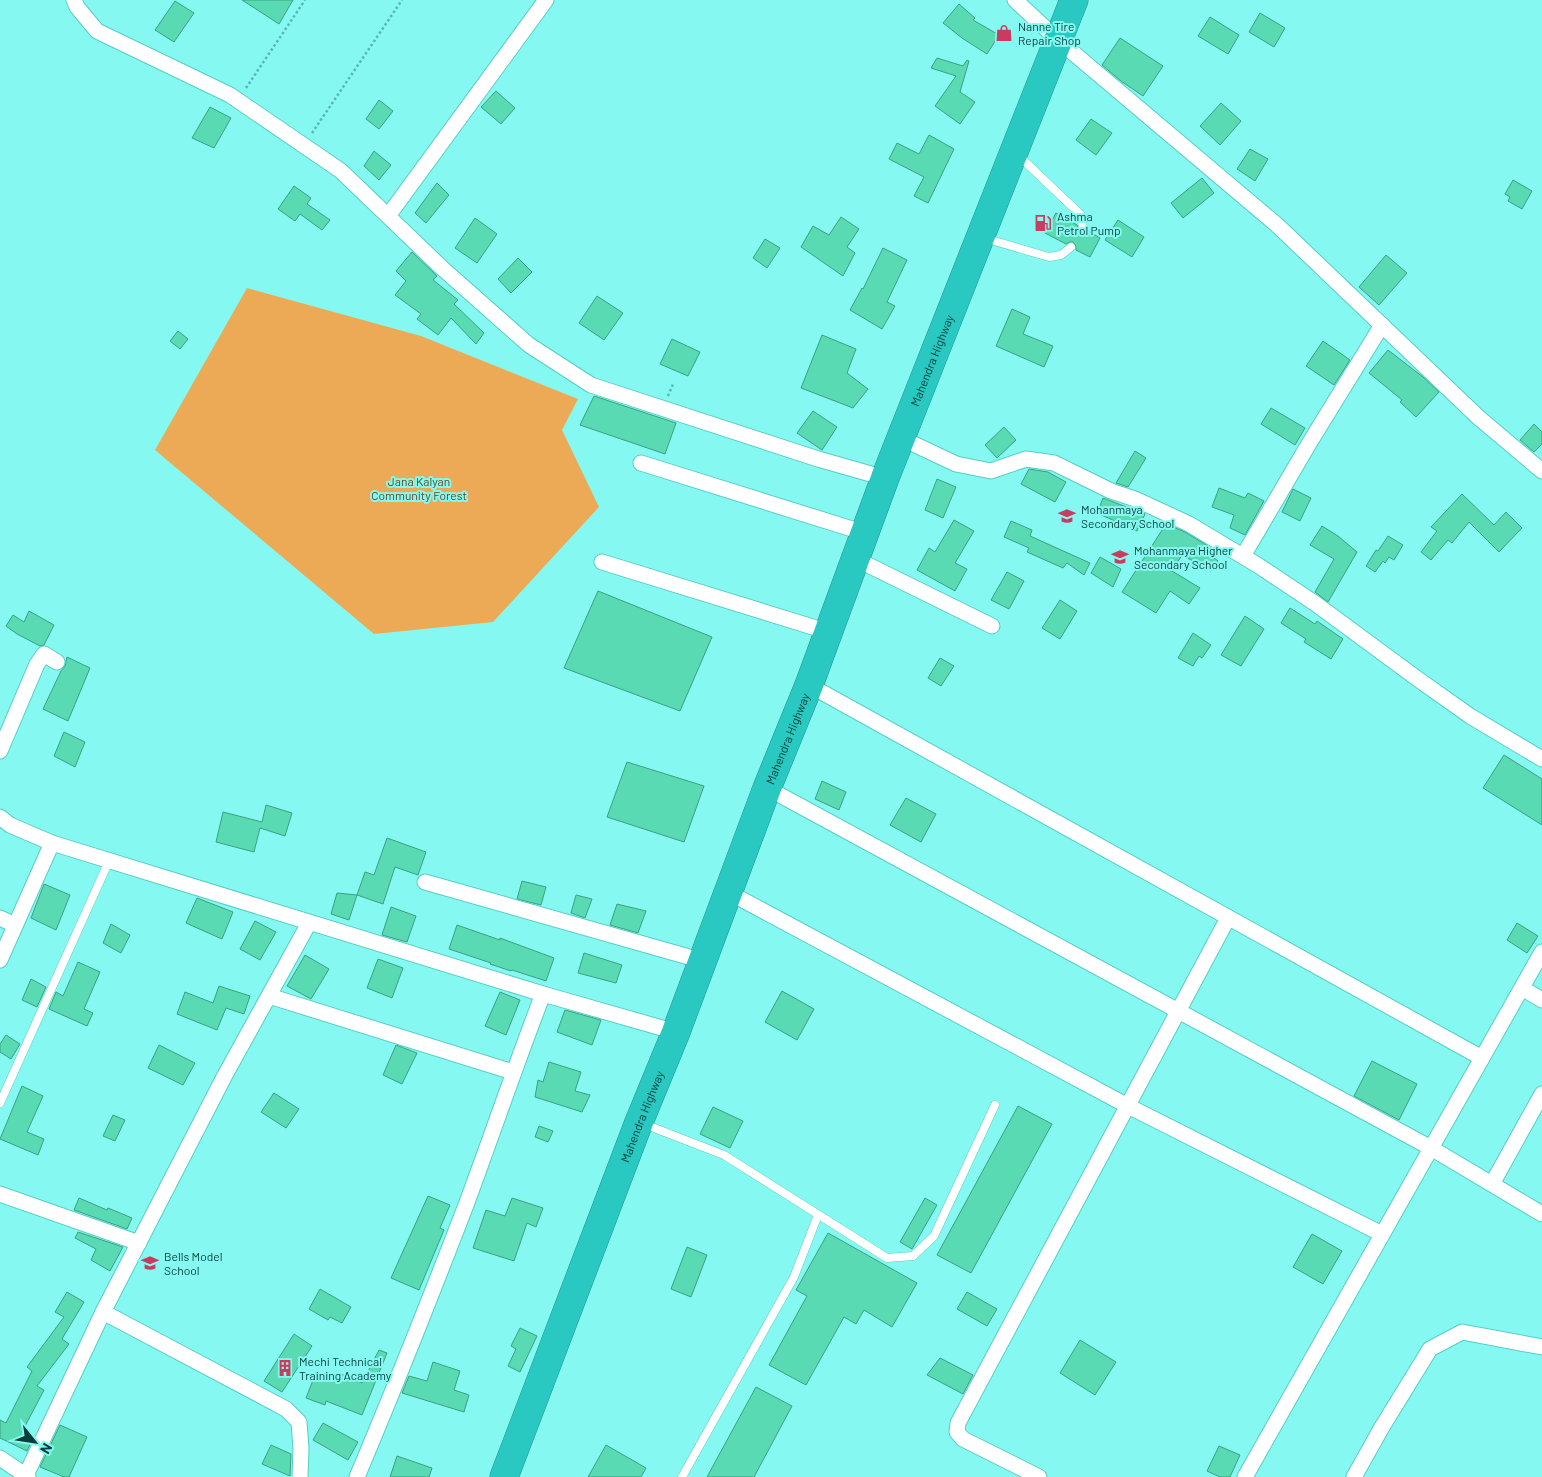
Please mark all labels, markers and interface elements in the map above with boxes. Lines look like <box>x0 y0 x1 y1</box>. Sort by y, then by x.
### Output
place label: Nanne Tire Repair Shop <box>1018 19 1081 47</box>
shop icon: Nanne Tire Repair Shop <box>994 23 1014 43</box>
place label: Ashma Petrol Pump <box>1057 209 1121 237</box>
fuel station icon: Ashma Petrol Pump <box>1033 213 1053 233</box>
street label: Mahendra Highway <box>907 312 956 408</box>
park label: Jana Kalyan Community Forest <box>371 474 467 502</box>
place label: Mohanmaya Secondary School <box>1081 502 1174 530</box>
school or university icon: Mohanmaya Secondary School <box>1057 506 1077 526</box>
place label: Mohanmaya Higher Secondary School <box>1134 543 1233 571</box>
school or university icon: Mohanmaya Higher Secondary School <box>1110 547 1130 567</box>
street label: Mahendra Highway <box>762 690 812 786</box>
street label: Mahendra Highway <box>617 1068 666 1164</box>
place label: Bells Model School <box>164 1249 222 1277</box>
school or university icon: Bells Model School <box>140 1253 160 1273</box>
place label: Mechi Technical Training Academy <box>299 1354 392 1382</box>
building icon: Mechi Technical Training Academy <box>275 1358 295 1378</box>
north arrow <box>10 1417 60 1467</box>
text: N <box>37 1440 56 1457</box>

